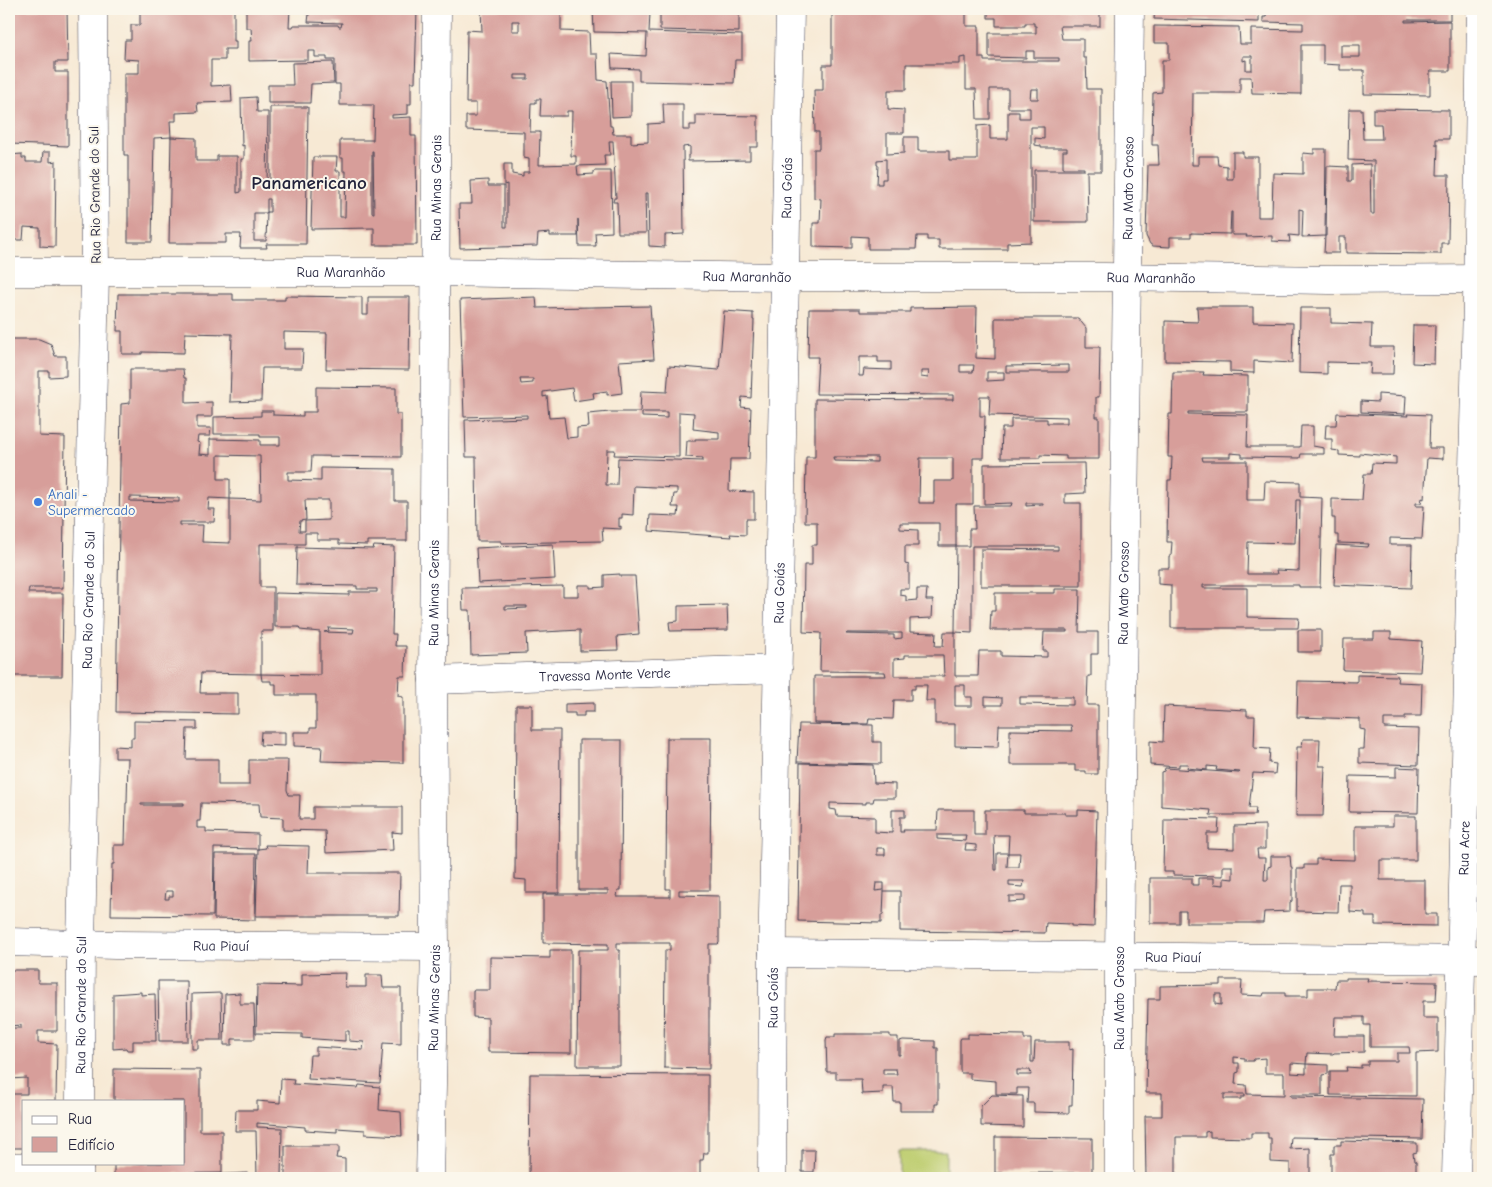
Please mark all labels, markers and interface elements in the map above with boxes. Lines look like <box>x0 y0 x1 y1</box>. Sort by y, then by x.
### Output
street label: Rua Rio Grande do Sul <box>85 126 105 264</box>
street label: Rua Minas Gerais <box>427 135 445 241</box>
street label: Rua Mato Grosso <box>1119 136 1137 240</box>
street label: Rua Goiás <box>778 157 796 219</box>
district label: Panamericano <box>251 172 367 194</box>
street label: Rua Maranhão <box>297 264 385 281</box>
street label: Rua Maranhão <box>702 267 791 286</box>
street label: Rua Maranhão <box>1106 269 1195 287</box>
place label: Anali - Supermercado <box>48 486 135 519</box>
marker: Anali - Supermercado <box>32 496 44 508</box>
street label: Rua Rio Grande do Sul <box>78 531 98 669</box>
street label: Rua Minas Gerais <box>425 540 442 646</box>
street label: Rua Mato Grosso <box>1114 541 1132 645</box>
street label: Rua Goiás <box>770 562 788 624</box>
street label: Travessa Monte Verde <box>539 664 671 685</box>
street label: Rua Acre <box>1455 821 1473 876</box>
street label: Rua Rio Grande do Sul <box>72 936 90 1074</box>
street label: Rua Piauí <box>193 937 250 954</box>
street label: Rua Minas Gerais <box>424 944 444 1051</box>
street label: Rua Mato Grosso <box>1110 946 1128 1050</box>
street label: Rua Piauí <box>1145 948 1202 966</box>
street label: Rua Goiás <box>764 967 781 1029</box>
legend <box>22 1100 185 1164</box>
text: Rua <box>68 1110 92 1128</box>
text: Edifício <box>68 1136 115 1154</box>

